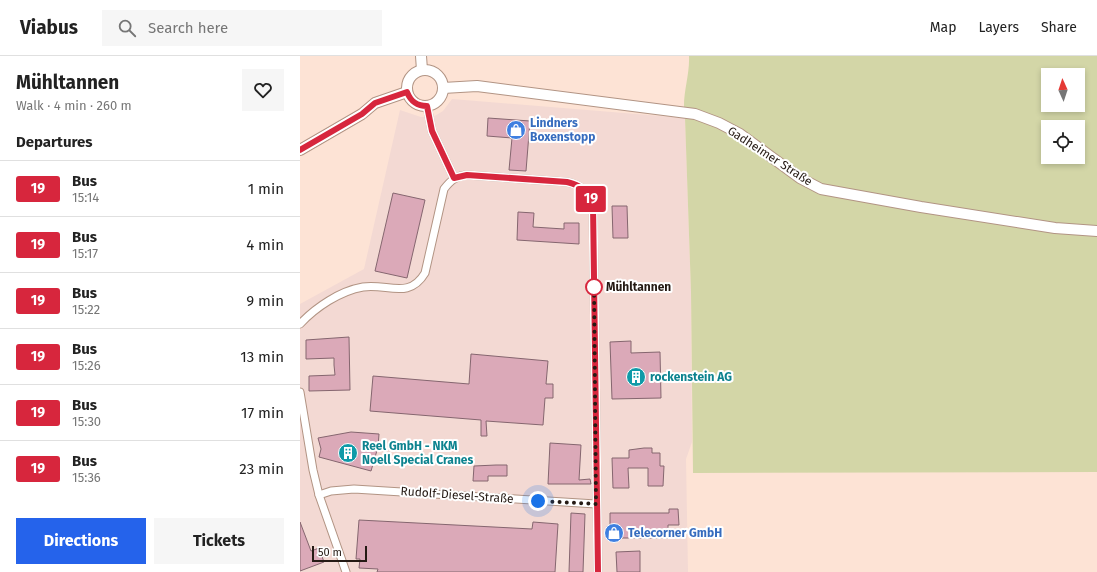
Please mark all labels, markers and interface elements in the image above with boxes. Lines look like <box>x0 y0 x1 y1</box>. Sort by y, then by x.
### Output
search box <box>102 10 382 46</box>
text: Viabus <box>20 16 78 39</box>
icon: search <box>116 17 138 39</box>
text: Search here <box>148 19 228 37</box>
text: Map <box>930 19 956 36</box>
text: Layers <box>978 19 1019 36</box>
text: Share <box>1041 19 1077 36</box>
north arrow <box>1041 68 1085 112</box>
map controls <box>1041 68 1085 164</box>
button: heart <box>242 69 284 111</box>
text: Mühltannen <box>16 71 119 94</box>
text: Walk · 4 min · 260 m <box>16 98 132 113</box>
place label: Lindners Boxenstopp <box>530 116 595 144</box>
shop icon: Lindners Boxenstopp <box>505 119 527 141</box>
button: locate <box>1041 120 1085 164</box>
street label: Gadheimer Straße <box>725 123 815 189</box>
text: Departures <box>16 133 93 151</box>
text: Bus <box>72 172 97 190</box>
text: 19 <box>31 180 45 197</box>
text: 1 min <box>248 180 284 198</box>
line badge: 19 <box>573 186 609 212</box>
text: 15:14 <box>72 190 99 205</box>
text: 19 <box>584 190 598 207</box>
text: Bus <box>72 228 97 246</box>
text: 19 <box>31 236 45 253</box>
text: 4 min <box>246 236 284 254</box>
text: 15:17 <box>72 246 98 261</box>
marker: Mühltannen <box>585 278 603 296</box>
place label: Mühltannen <box>606 280 671 294</box>
text: Bus <box>72 284 97 302</box>
text: 19 <box>31 292 45 309</box>
text: 9 min <box>246 292 284 310</box>
text: 15:22 <box>72 302 100 317</box>
text: Bus <box>72 340 97 358</box>
text: 19 <box>31 348 45 365</box>
text: 13 min <box>240 348 284 366</box>
text: 15:26 <box>72 358 101 373</box>
building icon: rockenstein AG <box>625 366 647 388</box>
place label: rockenstein AG <box>650 370 732 384</box>
text: Bus <box>72 396 97 414</box>
text: 19 <box>31 404 45 421</box>
text: 17 min <box>241 404 284 422</box>
text: 15:30 <box>72 414 101 429</box>
place label: Reel GmbH - NKM Noell Special Cranes <box>362 439 473 467</box>
building icon: Reel GmbH - NKM Noell Special Cranes <box>337 442 359 464</box>
text: Bus <box>72 452 97 470</box>
text: 19 <box>31 460 45 477</box>
text: 23 min <box>239 460 284 478</box>
text: 15:36 <box>72 470 101 485</box>
street label: Rudolf-Diesel-Straße <box>400 484 514 506</box>
your location <box>528 491 548 511</box>
button: Directions <box>16 518 146 564</box>
button: Tickets <box>154 518 284 564</box>
shop icon: Telecorner GmbH <box>603 522 625 544</box>
place label: Telecorner GmbH <box>628 526 722 540</box>
scale bar <box>312 544 367 563</box>
text: 50 m <box>318 546 342 559</box>

